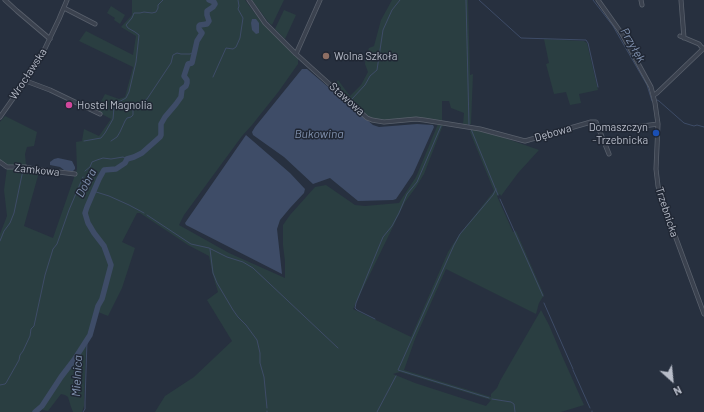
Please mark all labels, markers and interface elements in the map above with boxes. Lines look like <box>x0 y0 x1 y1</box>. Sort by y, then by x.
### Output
water label: Przyłęk <box>617 25 649 65</box>
street label: Wrocławska <box>7 46 49 102</box>
place label: Wolna Szkoła <box>334 49 397 63</box>
marker: Wolna Szkoła <box>321 51 331 61</box>
street label: Stawowa <box>327 80 367 118</box>
place label: Hostel Magnolia <box>77 98 152 112</box>
marker: Hostel Magnolia <box>64 100 74 110</box>
place label: Domaszczyn -Trzebnicka <box>589 120 648 146</box>
street label: Dębowa <box>533 121 573 145</box>
water label: Bukowina <box>294 127 344 141</box>
marker: Domaszczyn -Trzebnicka <box>651 128 661 138</box>
street label: Zamkowa <box>14 161 60 179</box>
water label: Dobra <box>73 166 99 200</box>
street label: Trzebnicka <box>653 185 681 239</box>
water label: Mielnica <box>69 355 85 397</box>
north arrow <box>652 360 692 400</box>
text: N <box>671 384 684 399</box>

